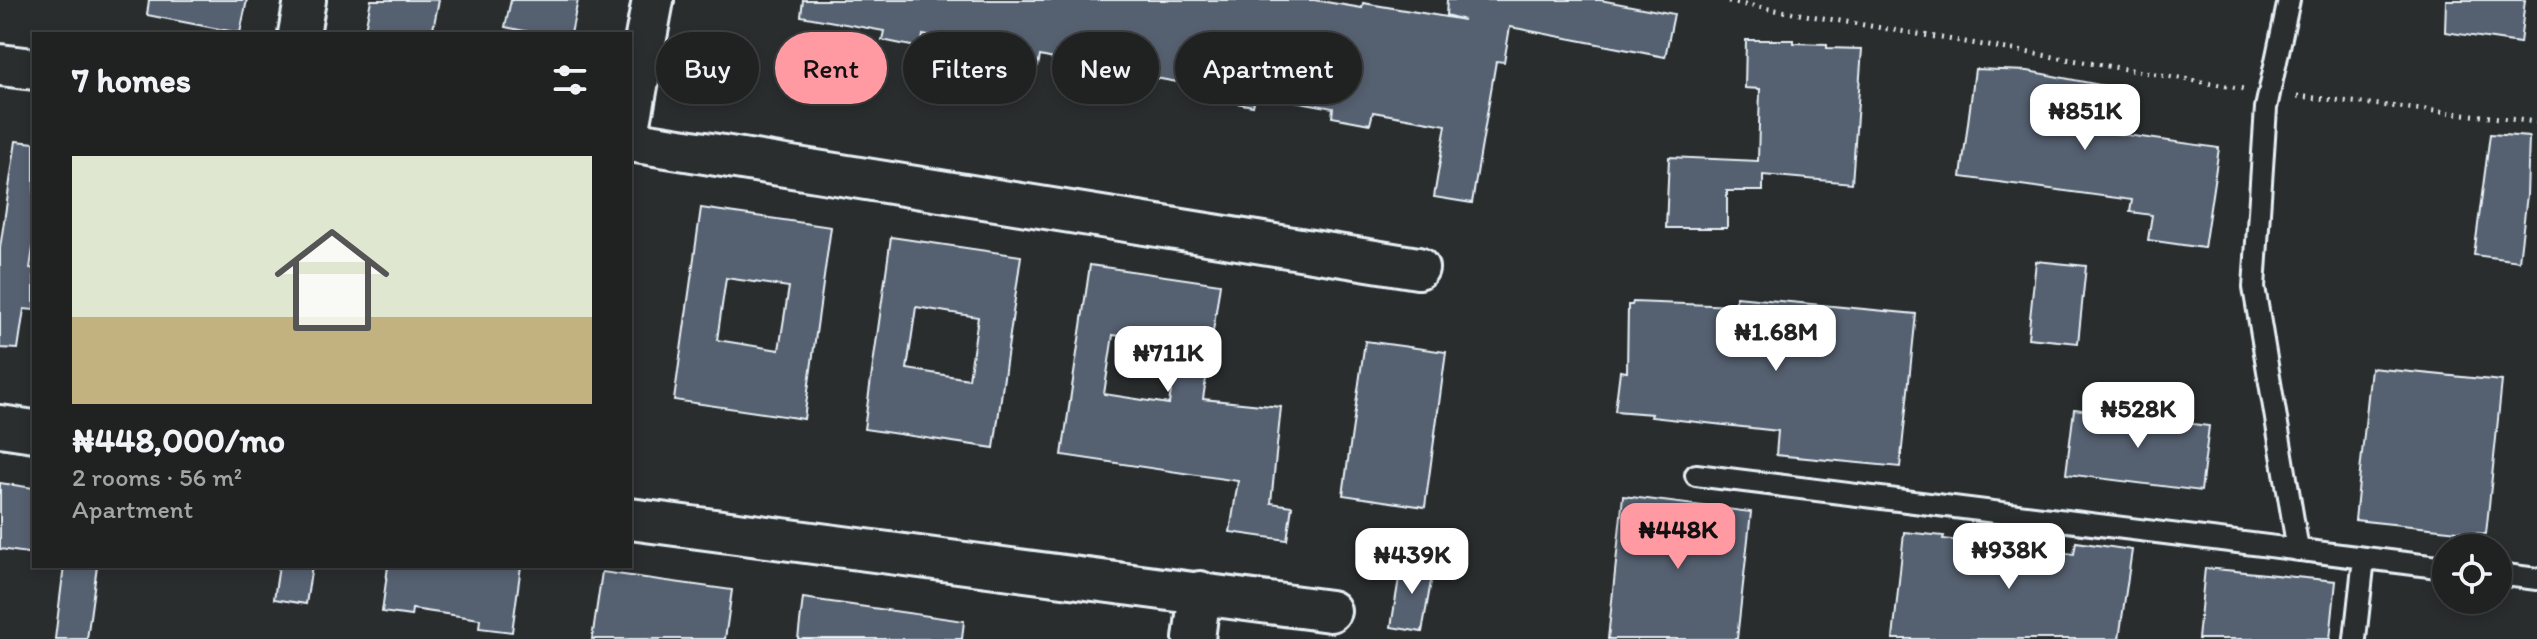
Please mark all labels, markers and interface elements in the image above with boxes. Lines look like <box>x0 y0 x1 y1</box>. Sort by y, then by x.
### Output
chip: Buy <box>656 32 759 104</box>
chip: Rent <box>775 32 887 104</box>
chip: Filters <box>903 32 1036 104</box>
chip: New <box>1052 32 1159 104</box>
chip: Apartment <box>1175 32 1362 104</box>
icon: filters <box>548 58 592 102</box>
text: 7 homes <box>72 60 191 101</box>
pin: ₦851K <box>2029 84 2141 152</box>
text: ₦851K <box>2048 94 2122 126</box>
icon: home <box>260 208 404 352</box>
pin: ₦1.68M <box>1711 305 1841 373</box>
text: ₦1.68M <box>1734 315 1818 347</box>
pin: ₦711K <box>1112 326 1224 394</box>
text: ₦711K <box>1133 336 1203 368</box>
pin: ₦528K <box>2082 382 2194 450</box>
text: ₦528K <box>2100 392 2176 424</box>
text: ₦448,000/mo <box>72 420 285 461</box>
text: 2 rooms · 56 m² <box>72 461 242 493</box>
text: Apartment <box>72 493 193 525</box>
pin: ₦448K <box>1622 503 1734 571</box>
text: ₦448K <box>1638 513 1718 545</box>
pin: ₦938K <box>1953 523 2065 591</box>
pin: ₦439K <box>1356 528 1468 596</box>
text: ₦938K <box>1971 533 2047 565</box>
map controls <box>2432 534 2512 614</box>
button: locate <box>2432 534 2512 614</box>
text: ₦439K <box>1373 538 1451 570</box>

